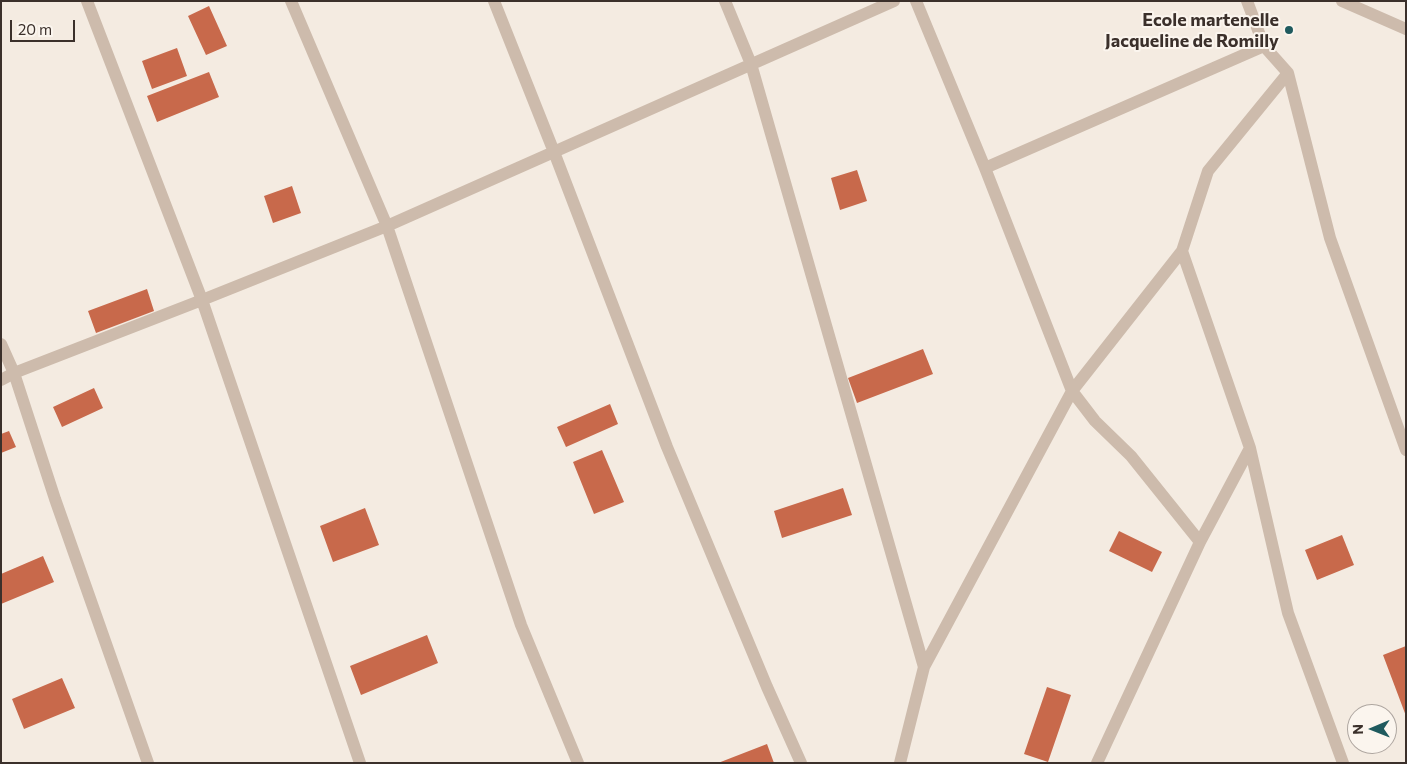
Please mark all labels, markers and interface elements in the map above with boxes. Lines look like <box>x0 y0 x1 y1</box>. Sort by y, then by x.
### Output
place label: Ecole martenelle Jacqueline de Romilly <box>1105 9 1279 52</box>
scale bar <box>12 10 78 42</box>
text: 20 m <box>18 20 52 38</box>
marker: Ecole martenelle Jacqueline de Romilly <box>1283 24 1295 36</box>
north arrow <box>1347 704 1397 754</box>
text: N <box>1349 724 1366 735</box>

